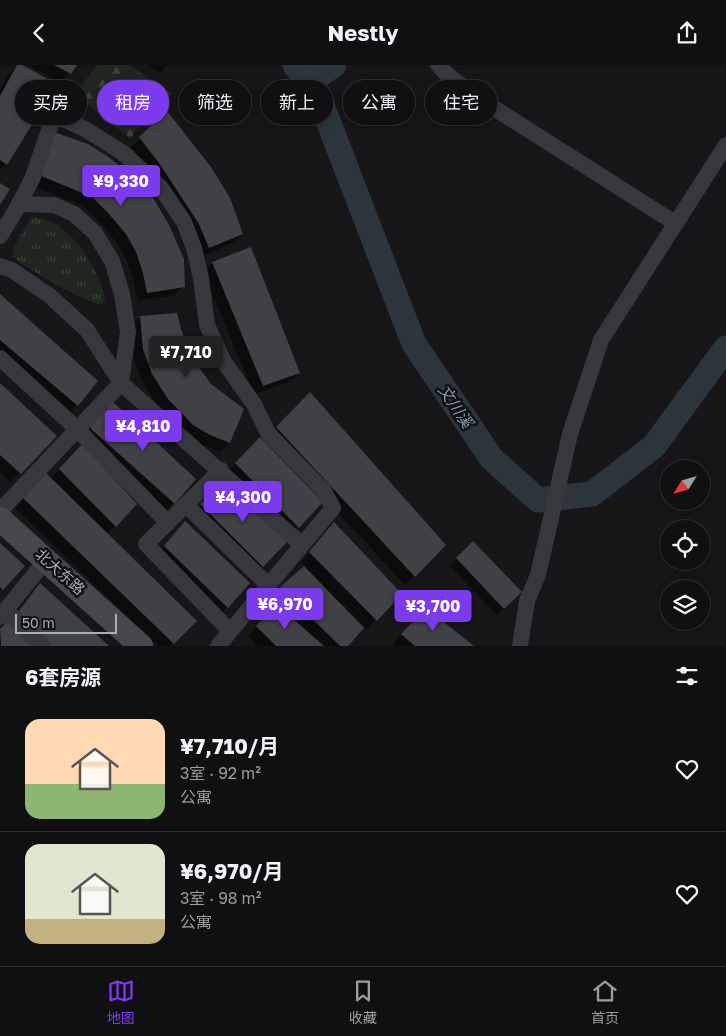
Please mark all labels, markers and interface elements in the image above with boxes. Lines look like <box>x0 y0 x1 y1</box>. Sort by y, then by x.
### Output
icon: back <box>25 19 53 47</box>
text: Nestly <box>328 19 398 46</box>
icon: share <box>673 19 701 47</box>
chip: 买房 <box>15 80 87 125</box>
chip: 租房 <box>97 80 169 125</box>
chip: 筛选 <box>179 80 251 125</box>
chip: 新上 <box>261 80 333 125</box>
chip: 公寓 <box>343 80 415 125</box>
chip: 住宅 <box>425 80 497 125</box>
pin: ¥9,330 <box>80 165 162 207</box>
text: ¥9,330 <box>93 171 149 191</box>
pin: ¥7,710 <box>145 335 227 378</box>
text: ¥7,710 <box>160 342 212 362</box>
water label: 文川溪 <box>434 381 479 433</box>
pin: ¥4,810 <box>102 409 184 452</box>
text: ¥4,810 <box>116 416 170 436</box>
north arrow <box>660 460 710 510</box>
map controls <box>660 460 710 630</box>
pin: ¥4,300 <box>202 481 284 523</box>
text: ¥4,300 <box>215 487 271 507</box>
button: locate <box>660 520 710 570</box>
street label: 北大东路 <box>32 544 89 598</box>
button: layers <box>660 580 710 630</box>
pin: ¥6,970 <box>244 587 326 630</box>
pin: ¥3,700 <box>392 589 474 632</box>
text: ¥6,970 <box>257 594 313 614</box>
text: ¥3,700 <box>406 596 460 616</box>
scale bar <box>15 611 118 634</box>
text: 50 m <box>22 614 55 631</box>
icon: filters <box>673 662 701 690</box>
text: 6套房源 <box>25 664 101 690</box>
text: ¥7,710/月 <box>180 733 279 759</box>
icon: home <box>65 739 125 799</box>
icon: heart <box>673 755 701 783</box>
text: 3室 · 92 m² <box>180 763 261 783</box>
text: 公寓 <box>180 787 212 807</box>
text: ¥6,970/月 <box>180 858 283 884</box>
icon: home <box>65 864 125 924</box>
icon: heart <box>673 880 701 908</box>
text: 3室 · 98 m² <box>180 888 262 908</box>
text: 公寓 <box>180 912 212 932</box>
tab: 地图 <box>107 977 135 1027</box>
tab: 收藏 <box>349 977 377 1027</box>
tab: 首页 <box>591 977 619 1027</box>

